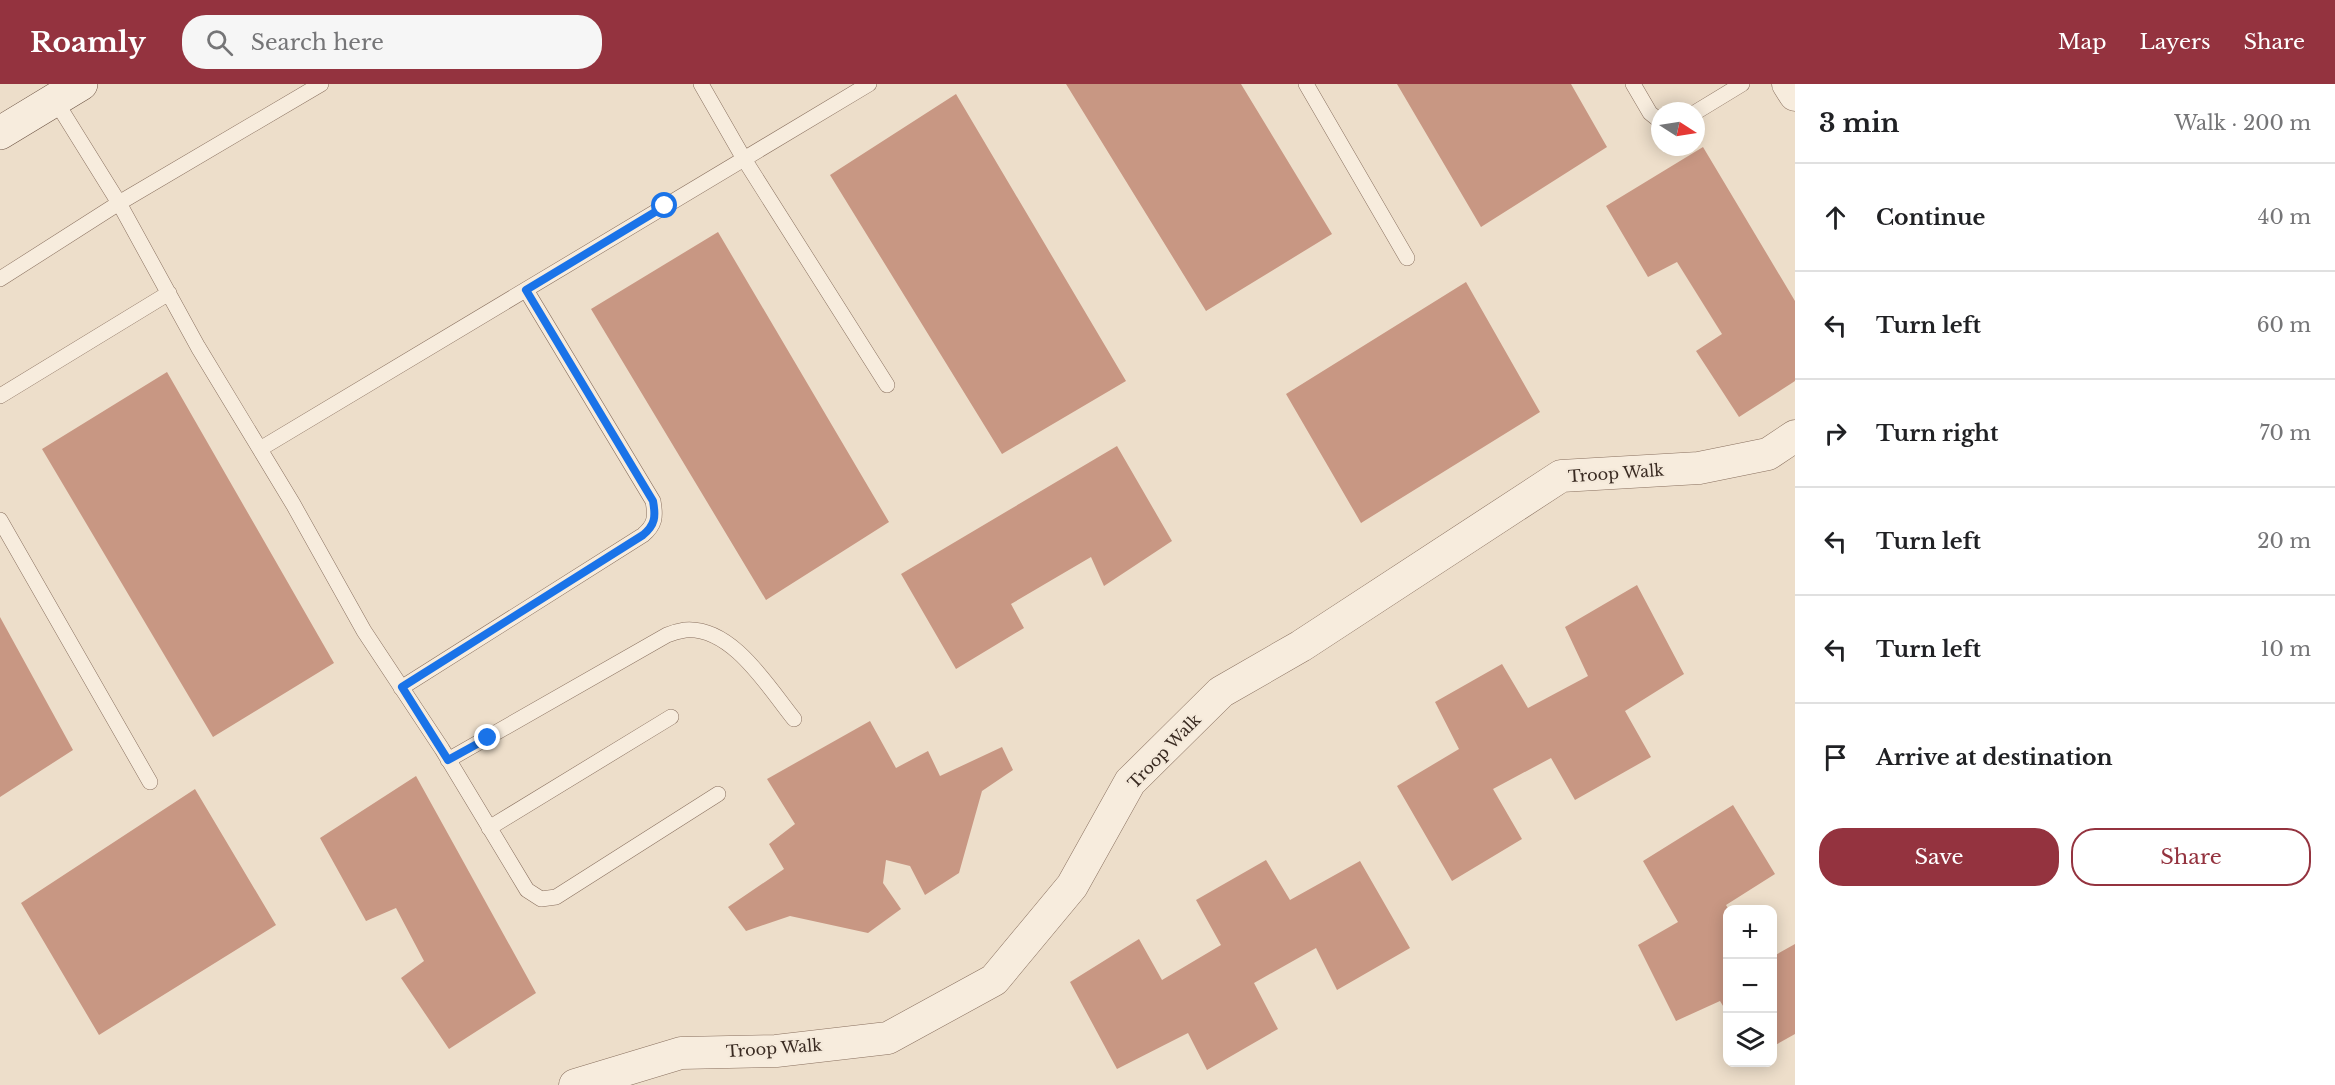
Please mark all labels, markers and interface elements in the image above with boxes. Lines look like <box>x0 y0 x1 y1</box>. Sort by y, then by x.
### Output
search box <box>182 15 602 69</box>
text: Roamly <box>30 25 146 60</box>
icon: search <box>203 26 236 59</box>
text: Search here <box>251 29 384 56</box>
text: Map <box>2058 29 2107 55</box>
text: Layers <box>2140 29 2211 55</box>
text: Share <box>2244 29 2305 55</box>
north arrow <box>1651 102 1705 156</box>
text: 3 min <box>1819 107 1900 139</box>
text: Walk · 200 m <box>2174 111 2311 135</box>
route start <box>651 192 677 218</box>
icon: ahead <box>1819 201 1852 234</box>
text: Continue <box>1876 204 1985 231</box>
text: 40 m <box>2258 205 2311 229</box>
icon: left <box>1819 309 1852 342</box>
text: Turn left <box>1876 312 1981 339</box>
text: 60 m <box>2257 313 2311 337</box>
icon: right <box>1819 417 1852 450</box>
text: Turn right <box>1876 420 1998 447</box>
text: 70 m <box>2259 421 2311 445</box>
street label: Troop Walk <box>1567 460 1665 486</box>
icon: left <box>1819 525 1852 558</box>
text: Turn left <box>1876 528 1981 555</box>
text: 20 m <box>2257 529 2311 553</box>
icon: left <box>1819 633 1852 666</box>
text: Turn left <box>1876 636 1981 663</box>
text: 10 m <box>2261 637 2311 661</box>
street label: Troop Walk <box>1123 709 1205 793</box>
route end <box>474 724 500 750</box>
icon: arrive <box>1819 741 1852 774</box>
text: Arrive at destination <box>1876 744 2113 771</box>
button: Save <box>1819 828 2059 886</box>
button: Share <box>2071 828 2311 886</box>
map controls <box>1723 905 1777 1067</box>
button: + <box>1723 905 1777 959</box>
button: − <box>1723 959 1777 1013</box>
button: layers <box>1723 1013 1777 1067</box>
street label: Troop Walk <box>725 1035 823 1061</box>

